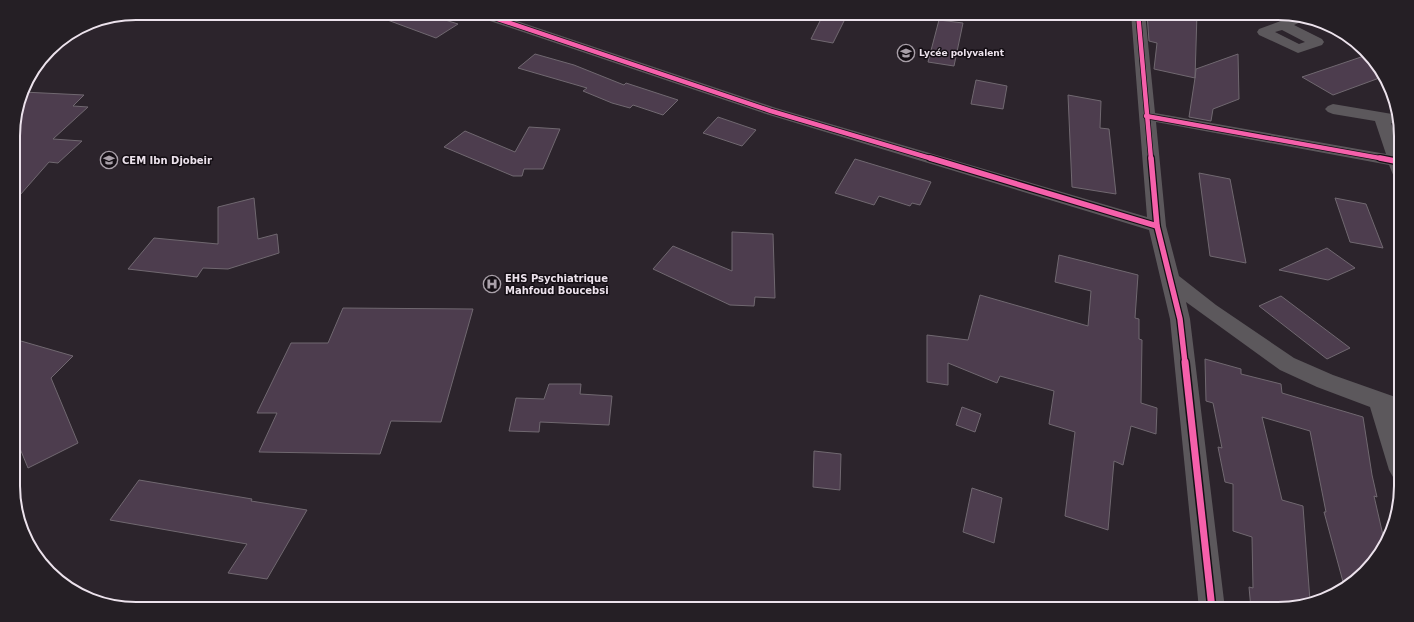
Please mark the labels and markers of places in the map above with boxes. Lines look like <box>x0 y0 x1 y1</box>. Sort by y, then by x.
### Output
school or university icon: Lycée polyvalent <box>896 43 916 63</box>
place label: Lycée polyvalent <box>919 48 1005 58</box>
school or university icon: CEM Ibn Djobeir <box>99 150 119 170</box>
place label: CEM Ibn Djobeir <box>122 155 212 166</box>
place label: EHS Psychiatrique Mahfoud Boucebsi <box>505 273 609 296</box>
hospital icon: EHS Psychiatrique Mahfoud Boucebsi <box>482 274 502 294</box>

